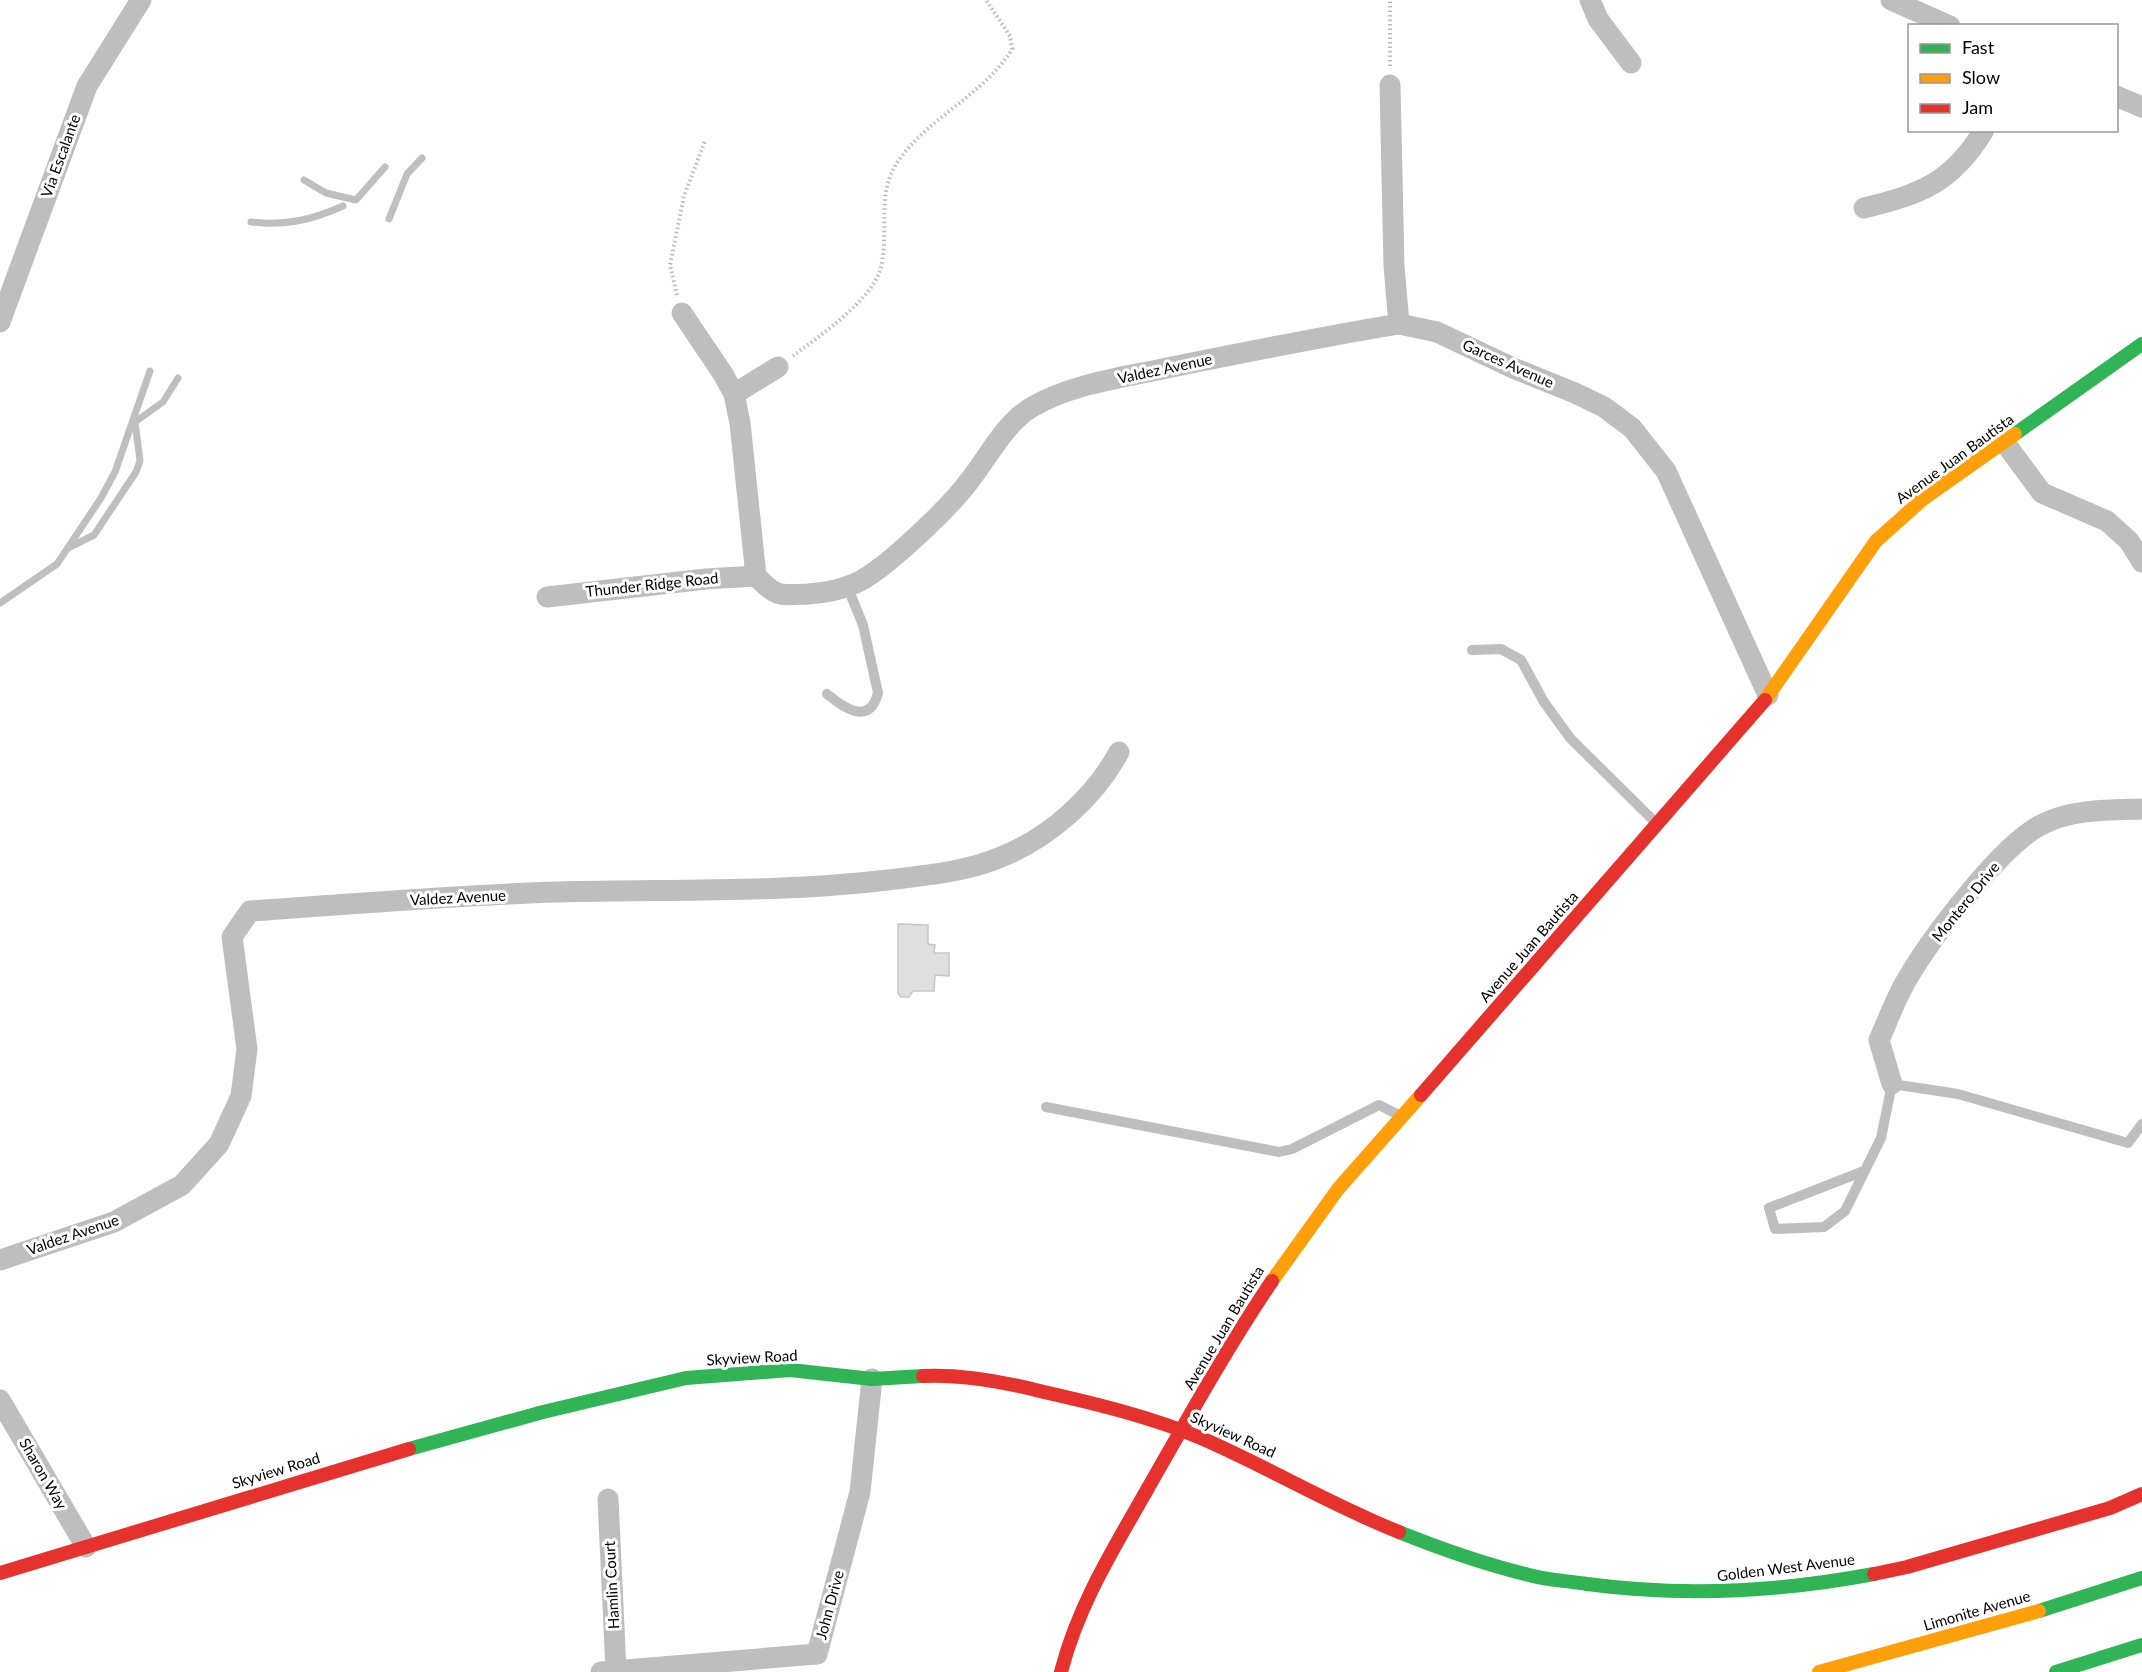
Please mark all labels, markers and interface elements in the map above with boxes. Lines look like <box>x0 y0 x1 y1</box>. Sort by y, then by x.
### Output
legend <box>1908 24 2118 132</box>
text: Fast <box>1962 36 1995 58</box>
text: Slow <box>1962 66 2000 88</box>
text: Jam <box>1962 96 1993 118</box>
street label: Via Escalante <box>37 112 83 200</box>
street label: Garces Avenue <box>1460 335 1557 391</box>
street label: Valdez Avenue <box>1116 349 1214 387</box>
street label: Avenue Juan Bautista <box>1892 409 2017 507</box>
street label: Thunder Ridge Road <box>585 568 719 600</box>
street label: Montero Drive <box>1928 858 2003 945</box>
street label: Valdez Avenue <box>409 885 506 909</box>
street label: Avenue Juan Bautista <box>1475 887 1581 1006</box>
street label: Valdez Avenue <box>24 1210 121 1258</box>
street label: Avenue Juan Bautista <box>1179 1262 1267 1393</box>
street label: Skyview Road <box>706 1346 798 1368</box>
street label: Skyview Road <box>1188 1407 1279 1461</box>
street label: Sharon Way <box>16 1435 72 1513</box>
street label: Skyview Road <box>229 1448 322 1492</box>
street label: Hamlin Court <box>600 1540 622 1629</box>
street label: Golden West Avenue <box>1716 1550 1856 1584</box>
street label: John Drive <box>811 1568 847 1641</box>
street label: Limonite Avenue <box>1921 1586 2032 1634</box>

